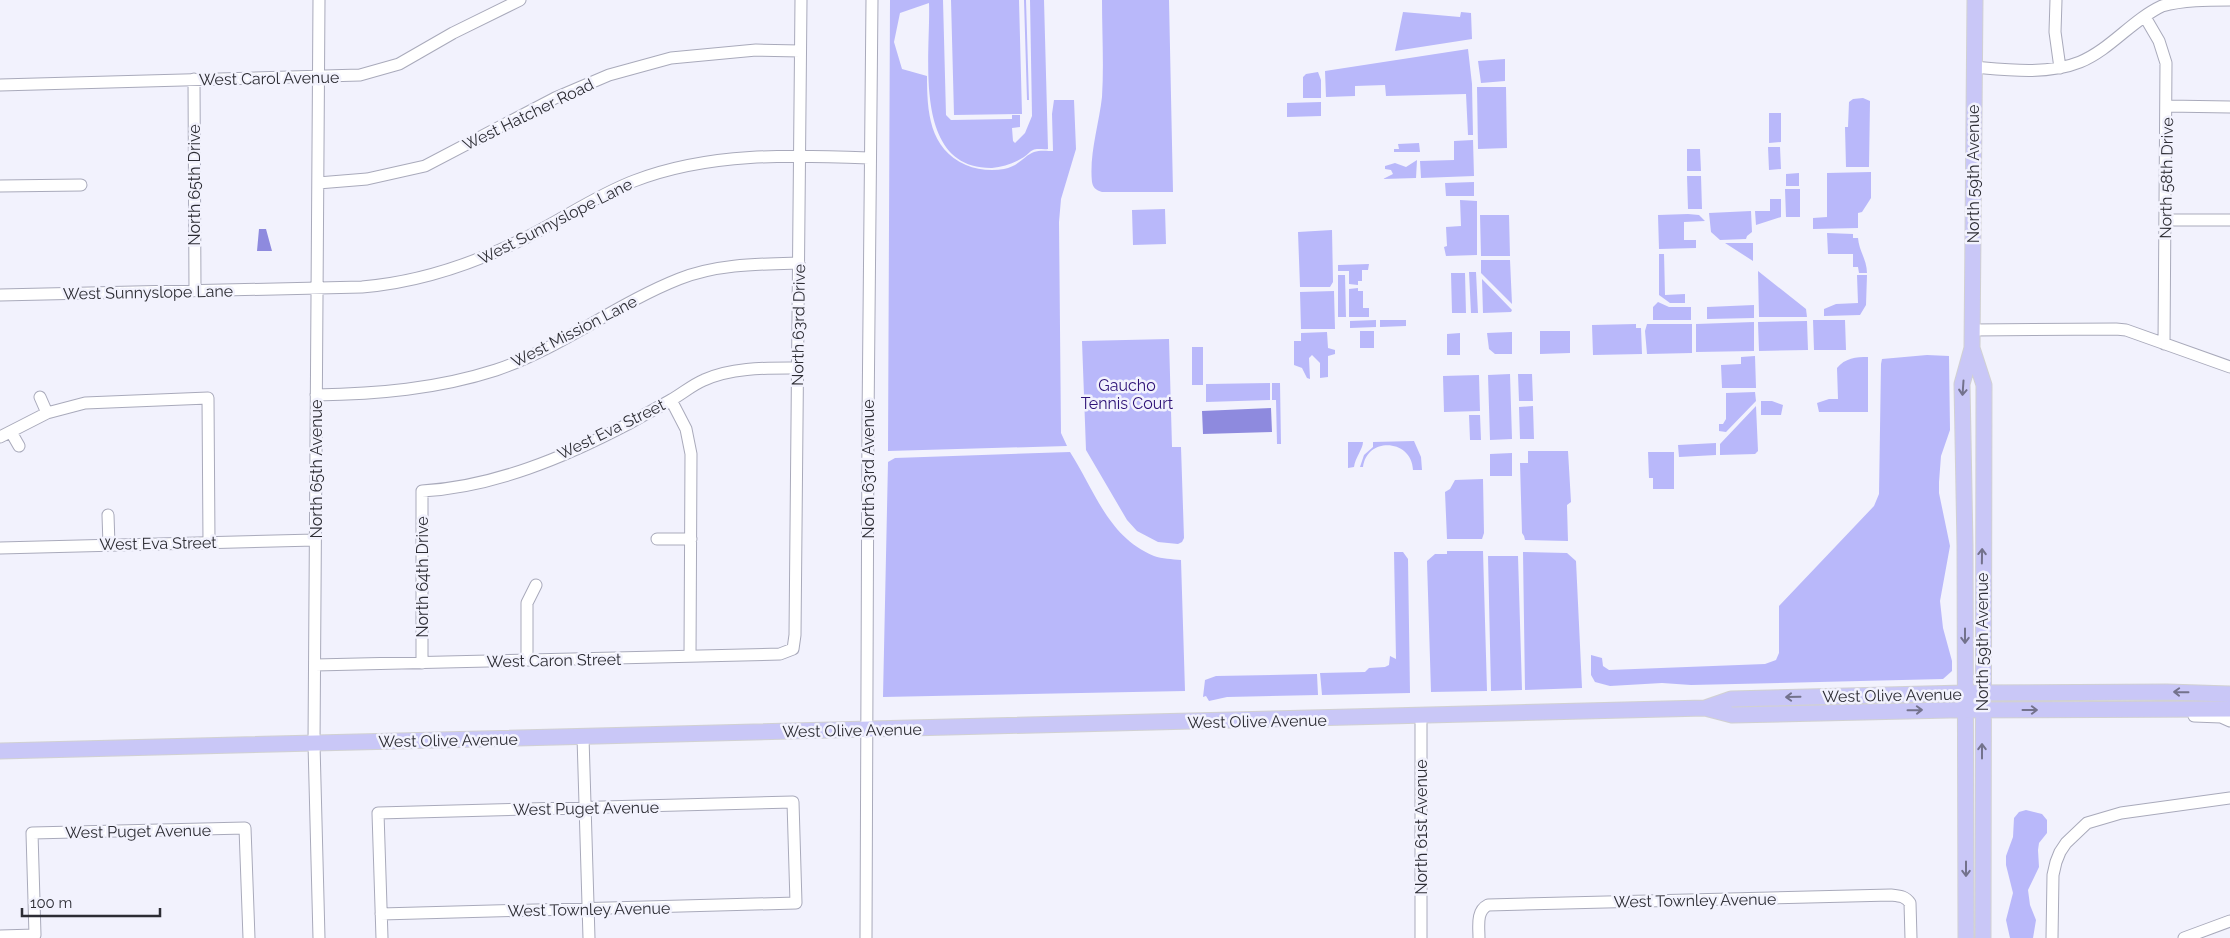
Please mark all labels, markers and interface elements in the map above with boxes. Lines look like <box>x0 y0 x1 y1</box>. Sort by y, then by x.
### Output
street label: West Carol Avenue <box>199 68 339 89</box>
street label: West Hatcher Road <box>460 75 597 154</box>
street label: North 59th Avenue <box>1964 105 1983 243</box>
street label: North 58th Drive <box>2156 117 2177 239</box>
street label: North 65th Drive <box>185 124 204 246</box>
street label: West Sunnyslope Lane <box>475 174 635 269</box>
street label: North 63rd Drive <box>788 264 809 386</box>
street label: West Sunnyslope Lane <box>63 282 233 303</box>
street label: West Mission Lane <box>508 292 640 371</box>
park label: Gaucho Tennis Court <box>1081 376 1174 413</box>
one-way arrow <box>1958 379 1967 395</box>
street label: West Eva Street <box>554 395 669 464</box>
street label: North 63rd Avenue <box>859 399 878 539</box>
street label: North 65th Avenue <box>307 400 326 538</box>
street label: North 64th Drive <box>413 516 432 638</box>
street label: West Eva Street <box>99 533 217 554</box>
one-way arrow <box>1978 548 1987 564</box>
street label: North 59th Avenue <box>1973 573 1992 711</box>
one-way arrow <box>1960 628 1969 644</box>
street label: West Caron Street <box>487 650 622 671</box>
street label: West Olive Avenue <box>1822 685 1962 706</box>
one-way arrow <box>2174 687 2190 697</box>
one-way arrow <box>1785 692 1802 702</box>
one-way arrow <box>2022 705 2038 715</box>
one-way arrow <box>1907 706 1923 715</box>
street label: West Olive Avenue <box>1187 711 1327 732</box>
street label: West Olive Avenue <box>782 720 922 741</box>
street label: West Olive Avenue <box>378 730 518 751</box>
one-way arrow <box>1977 743 1987 760</box>
street label: North 61st Avenue <box>1412 759 1431 895</box>
street label: West Puget Avenue <box>513 798 659 819</box>
street label: West Puget Avenue <box>65 821 211 842</box>
one-way arrow <box>1961 860 1971 877</box>
scale bar <box>22 886 160 918</box>
street label: West Townley Avenue <box>1613 890 1777 911</box>
text: 100 m <box>30 894 72 912</box>
street label: West Townley Avenue <box>507 899 671 920</box>

